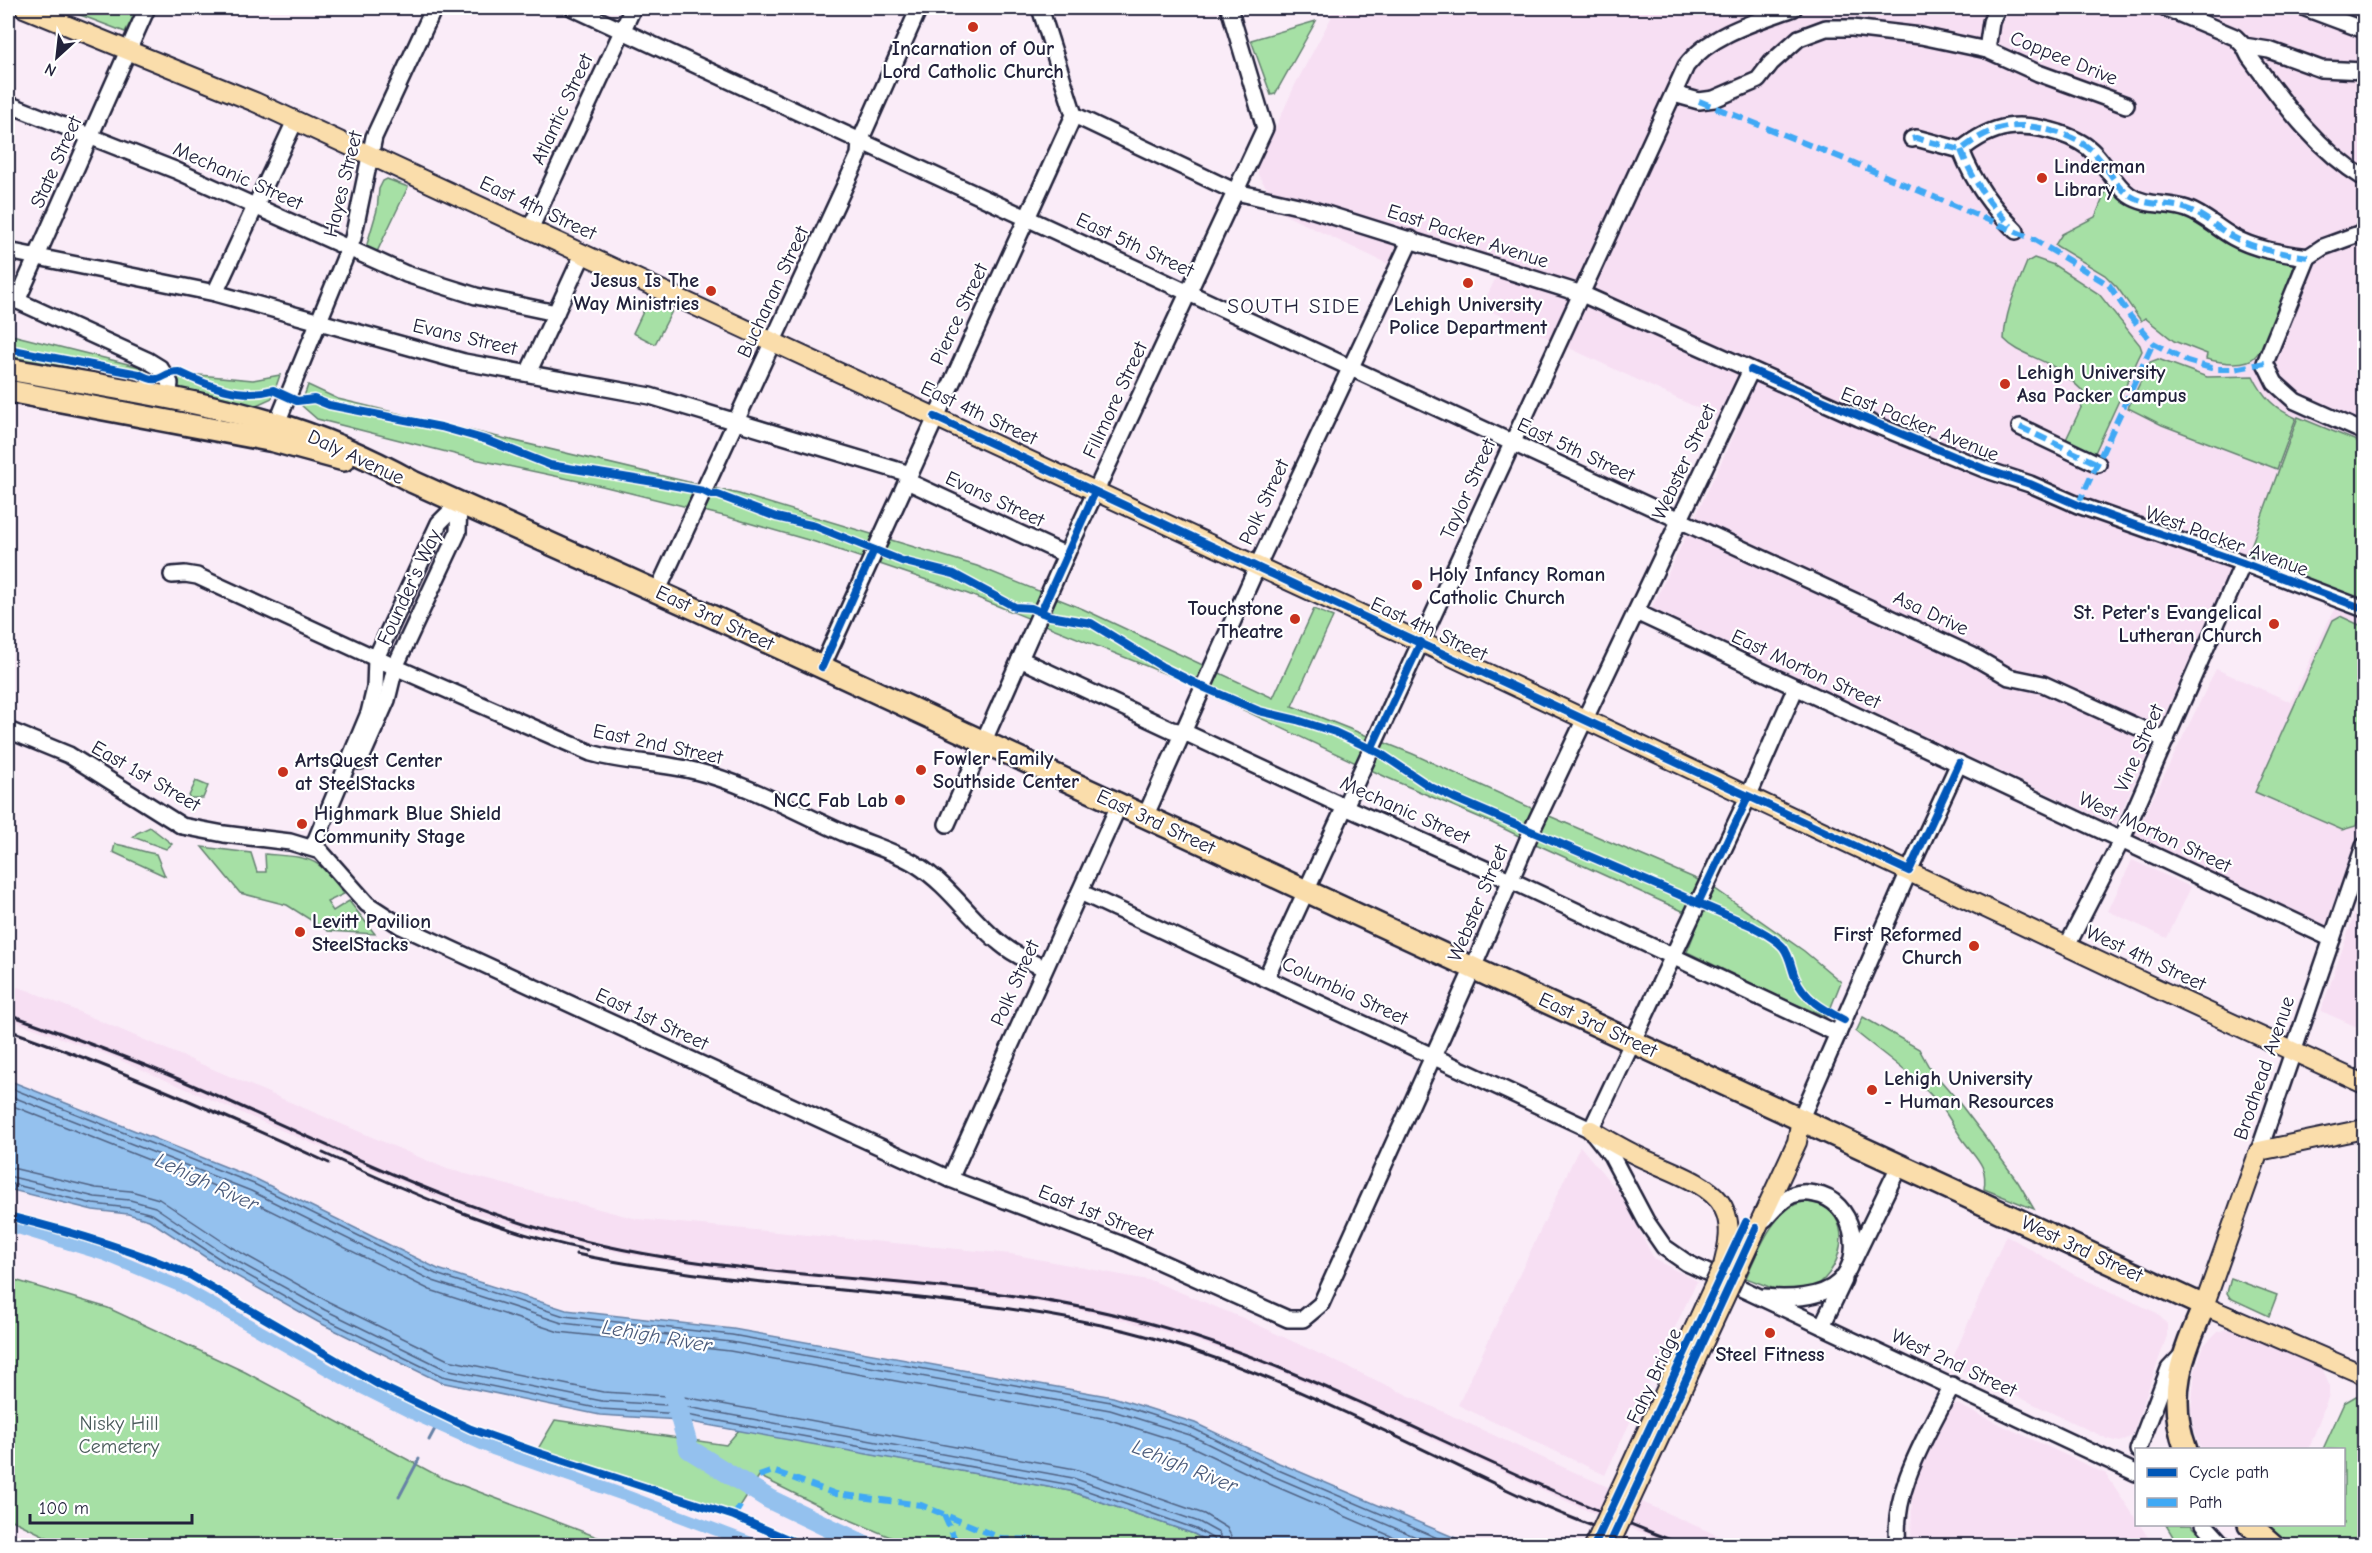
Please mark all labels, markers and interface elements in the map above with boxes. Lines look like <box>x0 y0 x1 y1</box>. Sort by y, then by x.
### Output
marker: Incarnation of Our Lord Catholic Church <box>966 20 980 34</box>
street label: Coppee Drive <box>2007 26 2121 90</box>
north arrow <box>27 27 87 87</box>
place label: Incarnation of Our Lord Catholic Church <box>882 37 1064 83</box>
street label: Atlantic Street <box>526 49 598 168</box>
text: N <box>42 59 59 80</box>
street label: State Street <box>25 111 87 212</box>
street label: Hayes Street <box>319 127 368 239</box>
street label: Mechanic Street <box>170 137 308 215</box>
place label: Linderman Library <box>2054 155 2145 201</box>
street label: East 4th Street <box>476 171 601 246</box>
marker: Linderman Library <box>2035 171 2049 185</box>
street label: East Packer Avenue <box>1384 199 1552 273</box>
street label: East 5th Street <box>1073 208 1199 283</box>
street label: Buchanan Street <box>732 221 814 361</box>
street label: Pierce Street <box>925 258 993 368</box>
place label: Jesus Is The Way Ministries <box>574 269 699 315</box>
marker: Lehigh University Police Department <box>1461 276 1475 290</box>
marker: Jesus Is The Way Ministries <box>704 284 718 298</box>
place label: Lehigh University Police Department <box>1389 293 1547 339</box>
district label: SOUTH SIDE <box>1227 294 1361 318</box>
street label: Evans Street <box>411 314 521 360</box>
street label: Fillmore Street <box>1078 337 1153 462</box>
place label: Lehigh University Asa Packer Campus <box>2017 361 2186 407</box>
street label: East 4th Street <box>917 376 1042 451</box>
marker: Lehigh University Asa Packer Campus <box>1998 377 2012 391</box>
street label: East Packer Avenue <box>1838 382 2002 466</box>
street label: Webster Street <box>1647 399 1721 523</box>
street label: East 5th Street <box>1514 413 1640 488</box>
street label: Daly Avenue <box>304 425 408 489</box>
street label: Taylor Street <box>1436 434 1501 543</box>
street label: Polk Street <box>1234 454 1294 548</box>
street label: Evans Street <box>942 466 1049 532</box>
street label: West Packer Avenue <box>2142 501 2312 581</box>
street label: Founder's Way <box>372 525 446 648</box>
place label: Holy Infancy Roman Catholic Church <box>1429 563 1605 609</box>
marker: Holy Infancy Roman Catholic Church <box>1410 578 1424 592</box>
street label: East 3rd Street <box>652 581 779 656</box>
street label: Asa Drive <box>1890 586 1972 640</box>
street label: East 4th Street <box>1367 592 1492 667</box>
place label: Touchstone Theatre <box>1188 597 1283 643</box>
place label: St. Peter's Evangelical Lutheran Church <box>2074 601 2262 647</box>
marker: Touchstone Theatre <box>1288 612 1302 626</box>
marker: St. Peter's Evangelical Lutheran Church <box>2267 617 2281 631</box>
street label: East Morton Street <box>1728 624 1885 714</box>
street label: Vine Street <box>2110 700 2169 795</box>
street label: East 2nd Street <box>591 719 726 769</box>
street label: East 1st Street <box>87 736 206 817</box>
place label: Fowler Family Southside Center <box>933 747 1079 793</box>
place label: ArtsQuest Center at SteelStacks <box>295 749 442 795</box>
marker: Fowler Family Southside Center <box>914 763 928 777</box>
marker: ArtsQuest Center at SteelStacks <box>276 765 290 779</box>
street label: Mechanic Street <box>1337 771 1475 849</box>
street label: East 3rd Street <box>1093 785 1220 860</box>
street label: West Morton Street <box>2075 787 2236 878</box>
place label: NCC Fab Lab <box>773 789 888 812</box>
marker: NCC Fab Lab <box>893 793 907 807</box>
place label: Highmark Blue Shield Community Stage <box>314 802 501 848</box>
marker: Highmark Blue Shield Community Stage <box>295 817 309 831</box>
street label: Webster Street <box>1443 840 1513 965</box>
place label: Levitt Pavilion SteelStacks <box>312 910 431 956</box>
street label: West 4th Street <box>2082 920 2211 996</box>
place label: First Reformed Church <box>1833 923 1962 969</box>
marker: Levitt Pavilion SteelStacks <box>293 925 307 939</box>
street label: Polk Street <box>986 935 1045 1030</box>
marker: First Reformed Church <box>1967 939 1981 953</box>
street label: Columbia Street <box>1278 952 1413 1031</box>
street label: East 1st Street <box>592 983 713 1056</box>
street label: East 3rd Street <box>1535 988 1662 1063</box>
street label: Brodhead Avenue <box>2229 993 2299 1143</box>
place label: Lehigh University - Human Resources <box>1884 1067 2054 1113</box>
marker: Lehigh University - Human Resources <box>1865 1083 1879 1097</box>
water label: Lehigh River <box>152 1148 264 1217</box>
street label: East 1st Street <box>1035 1180 1158 1247</box>
street label: West 3rd Street <box>2018 1211 2148 1288</box>
water label: Lehigh River <box>600 1315 715 1358</box>
street label: Fahy Bridge <box>1622 1324 1686 1428</box>
street label: West 2nd Street <box>1888 1324 2021 1403</box>
marker: Steel Fitness <box>1763 1326 1777 1340</box>
place label: Steel Fitness <box>1715 1343 1825 1366</box>
park label: Nisky Hill Cemetery <box>79 1412 160 1458</box>
water label: Lehigh River <box>1129 1434 1243 1499</box>
legend <box>2135 1448 2345 1526</box>
text: Cycle path <box>2189 1462 2269 1483</box>
scale bar <box>30 1487 192 1525</box>
text: Path <box>2189 1492 2222 1513</box>
text: 100 m <box>39 1498 89 1519</box>

